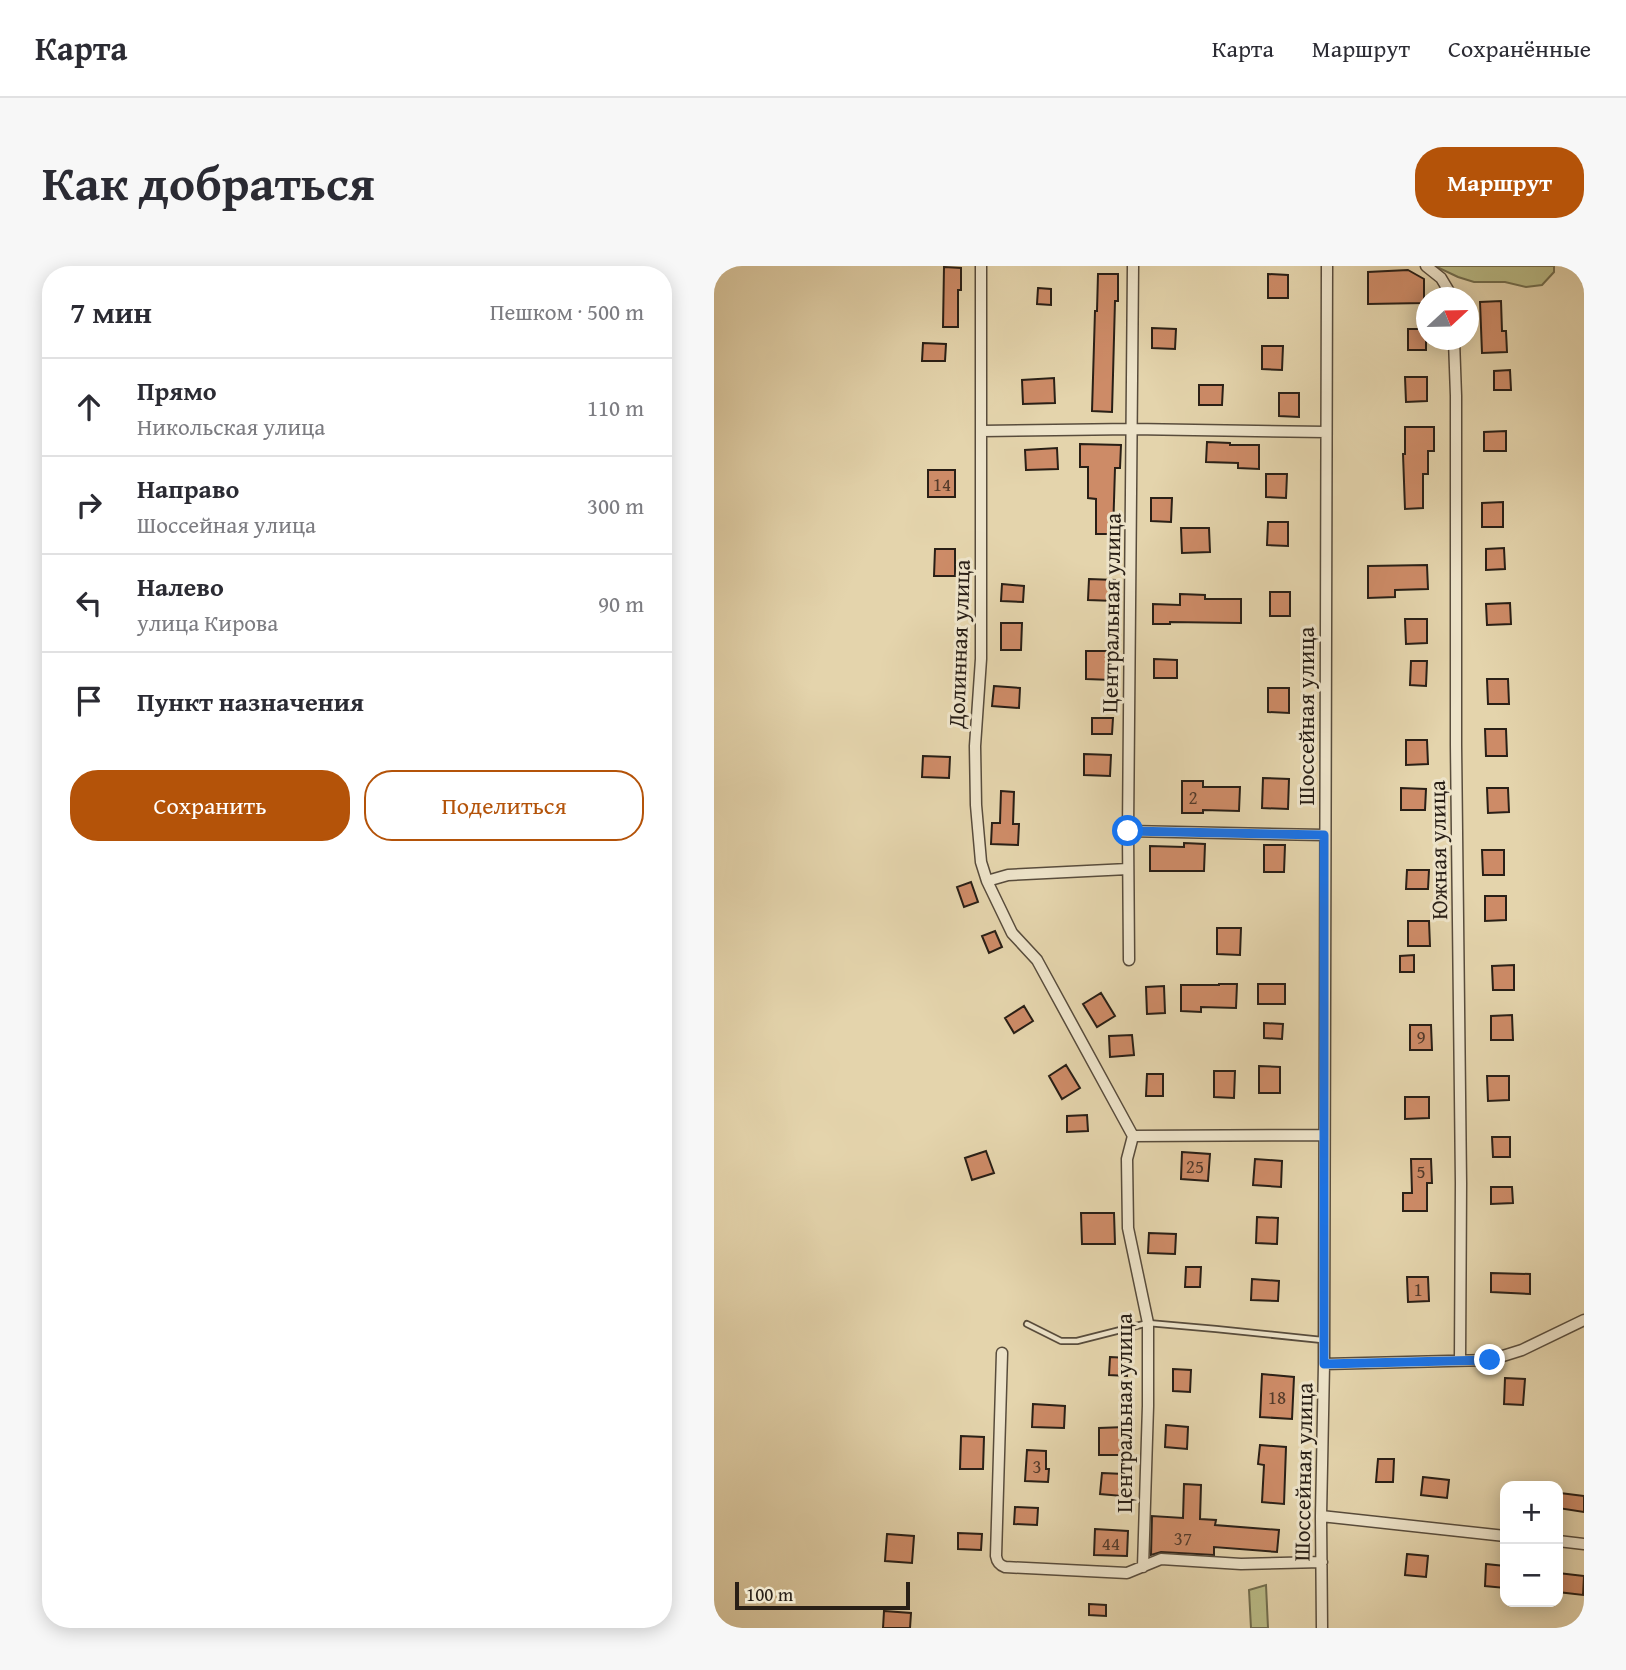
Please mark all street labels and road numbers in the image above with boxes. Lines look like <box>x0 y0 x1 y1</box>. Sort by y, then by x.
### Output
street label: Центральная улица <box>1092 513 1129 713</box>
street label: Долинная улица <box>939 559 978 730</box>
street label: Шоссейная улица <box>1289 626 1322 805</box>
street label: Южная улица <box>1420 780 1455 920</box>
street label: Центральная улица <box>1107 1313 1140 1513</box>
street label: Шоссейная улица <box>1284 1382 1321 1562</box>

